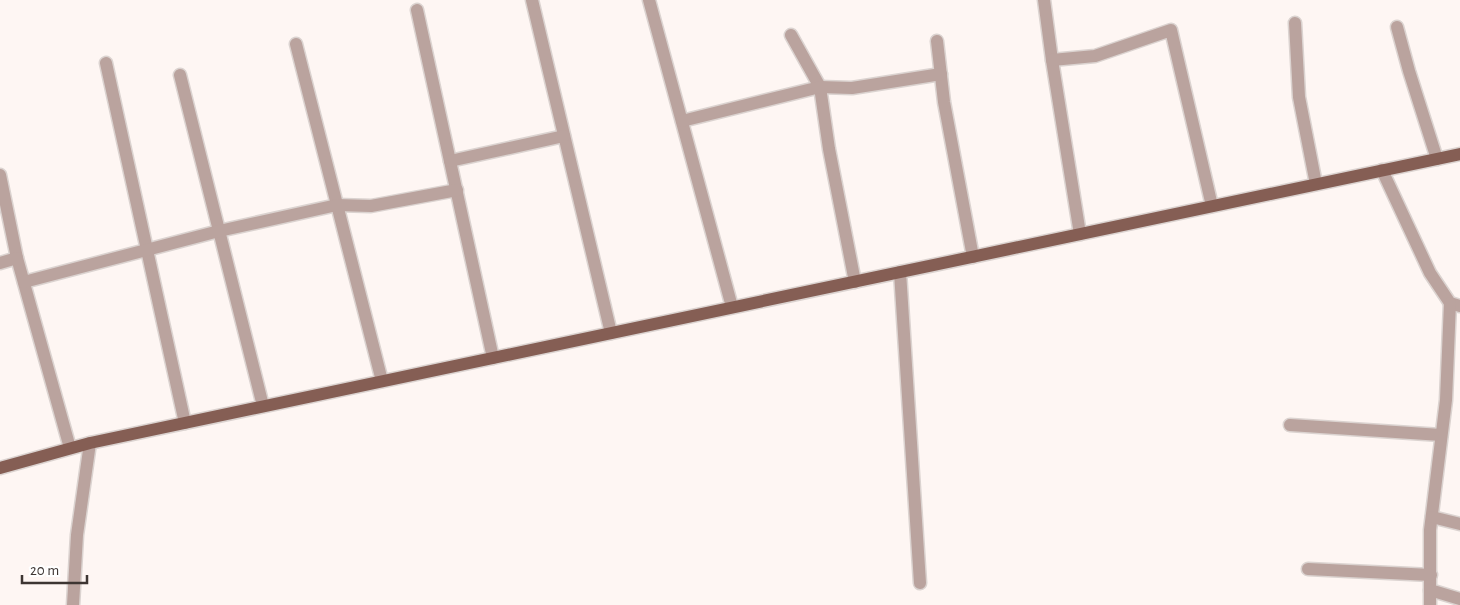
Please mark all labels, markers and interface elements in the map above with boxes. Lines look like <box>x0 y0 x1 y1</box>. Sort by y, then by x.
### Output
scale bar <box>22 552 88 584</box>
text: 20 m <box>30 563 59 578</box>

